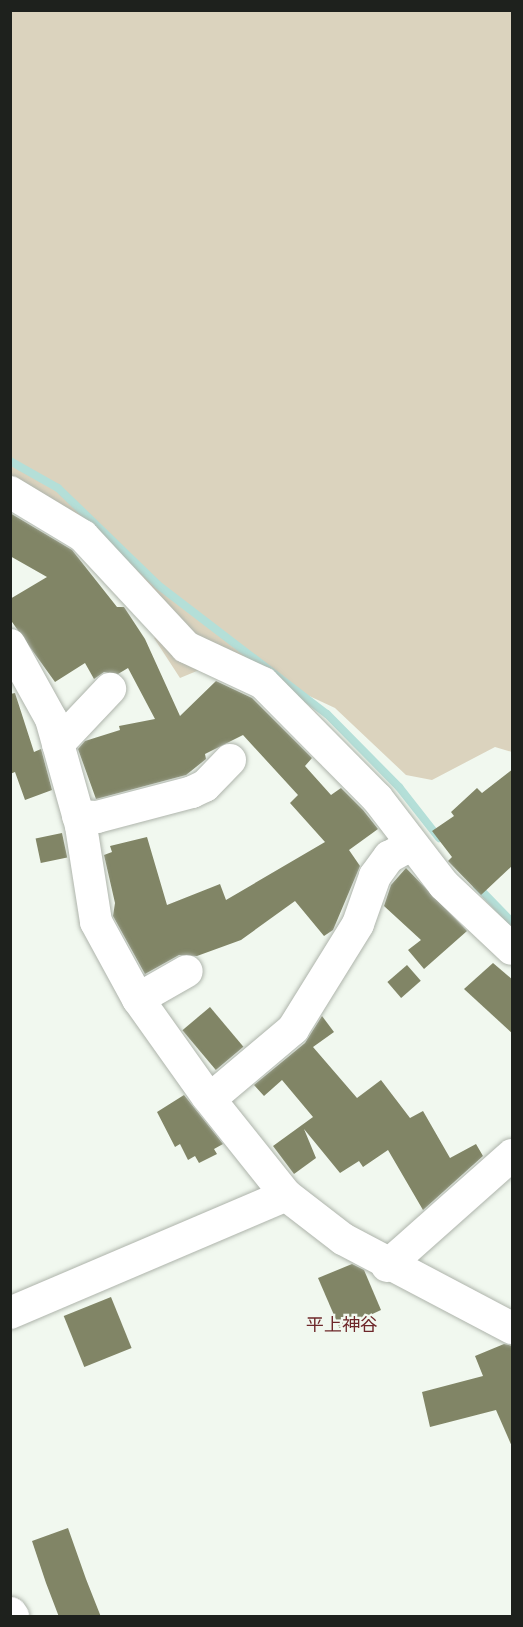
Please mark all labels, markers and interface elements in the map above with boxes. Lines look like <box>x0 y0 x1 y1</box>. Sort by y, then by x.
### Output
district label: 平上神谷 <box>306 1314 378 1336</box>

